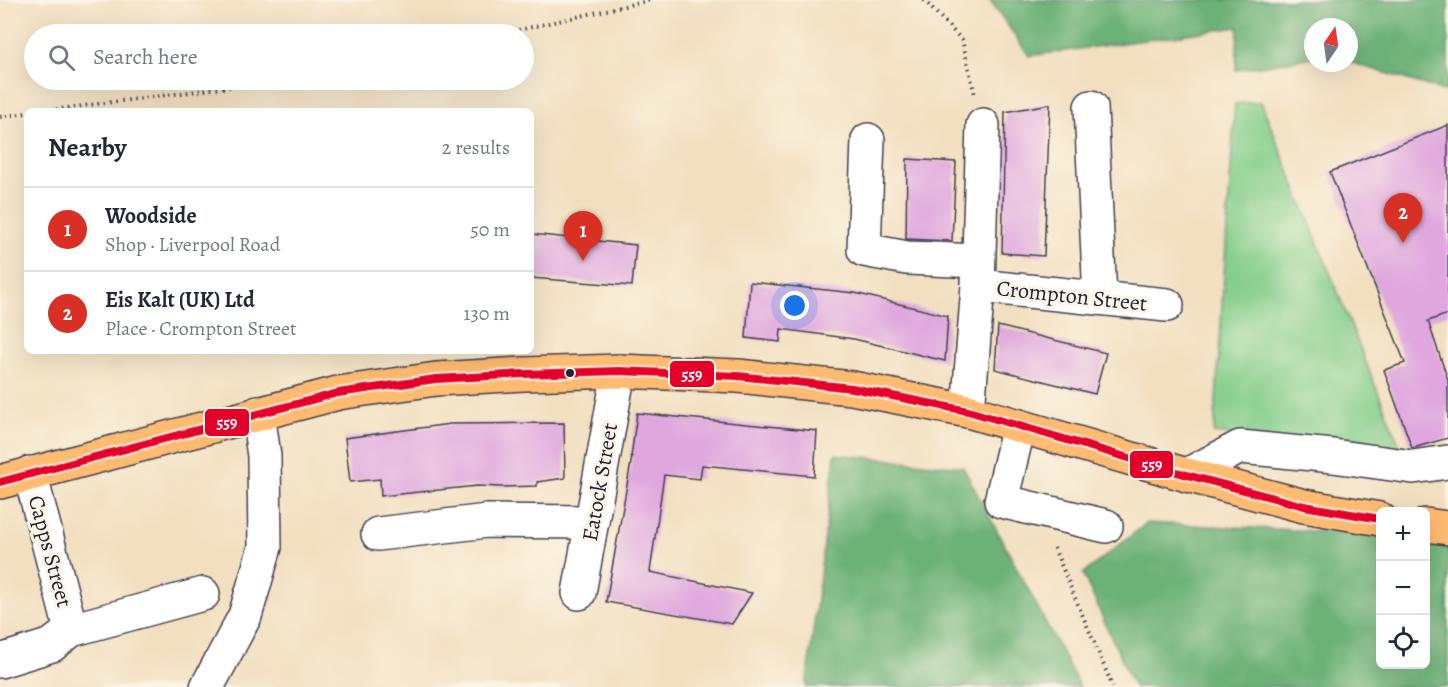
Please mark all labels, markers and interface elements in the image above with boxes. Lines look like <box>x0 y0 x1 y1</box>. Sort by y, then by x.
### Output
north arrow <box>1304 18 1358 72</box>
search box <box>24 24 534 90</box>
icon: search <box>45 41 78 74</box>
text: Search here <box>93 42 198 72</box>
text: Nearby <box>48 130 127 165</box>
text: 2 results <box>442 134 510 161</box>
pin: 2 <box>1384 194 1422 243</box>
text: Woodside <box>105 201 197 231</box>
pin: 1 <box>564 212 602 261</box>
text: 1 <box>64 216 71 243</box>
text: 50 m <box>470 216 510 243</box>
text: Shop · Liverpool Road <box>105 231 280 258</box>
street label: Crompton Street <box>995 273 1149 319</box>
text: Eis Kalt (UK) Ltd <box>105 285 255 315</box>
your location <box>780 291 809 320</box>
text: 2 <box>63 300 72 327</box>
text: 130 m <box>464 300 510 327</box>
text: Place · Crompton Street <box>105 315 297 342</box>
line badge: 559 <box>669 360 715 388</box>
text: 559 <box>681 364 703 386</box>
unlabelled marker <box>564 367 576 379</box>
line badge: 559 <box>204 408 250 437</box>
text: 559 <box>216 412 238 434</box>
street label: Eatock Street <box>575 421 625 544</box>
line badge: 559 <box>1129 450 1174 479</box>
text: 559 <box>1141 454 1163 476</box>
street label: Capps Street <box>21 492 79 610</box>
map controls <box>1376 507 1430 669</box>
button: + <box>1376 507 1430 561</box>
button: − <box>1376 561 1430 615</box>
button: locate <box>1376 615 1430 669</box>

